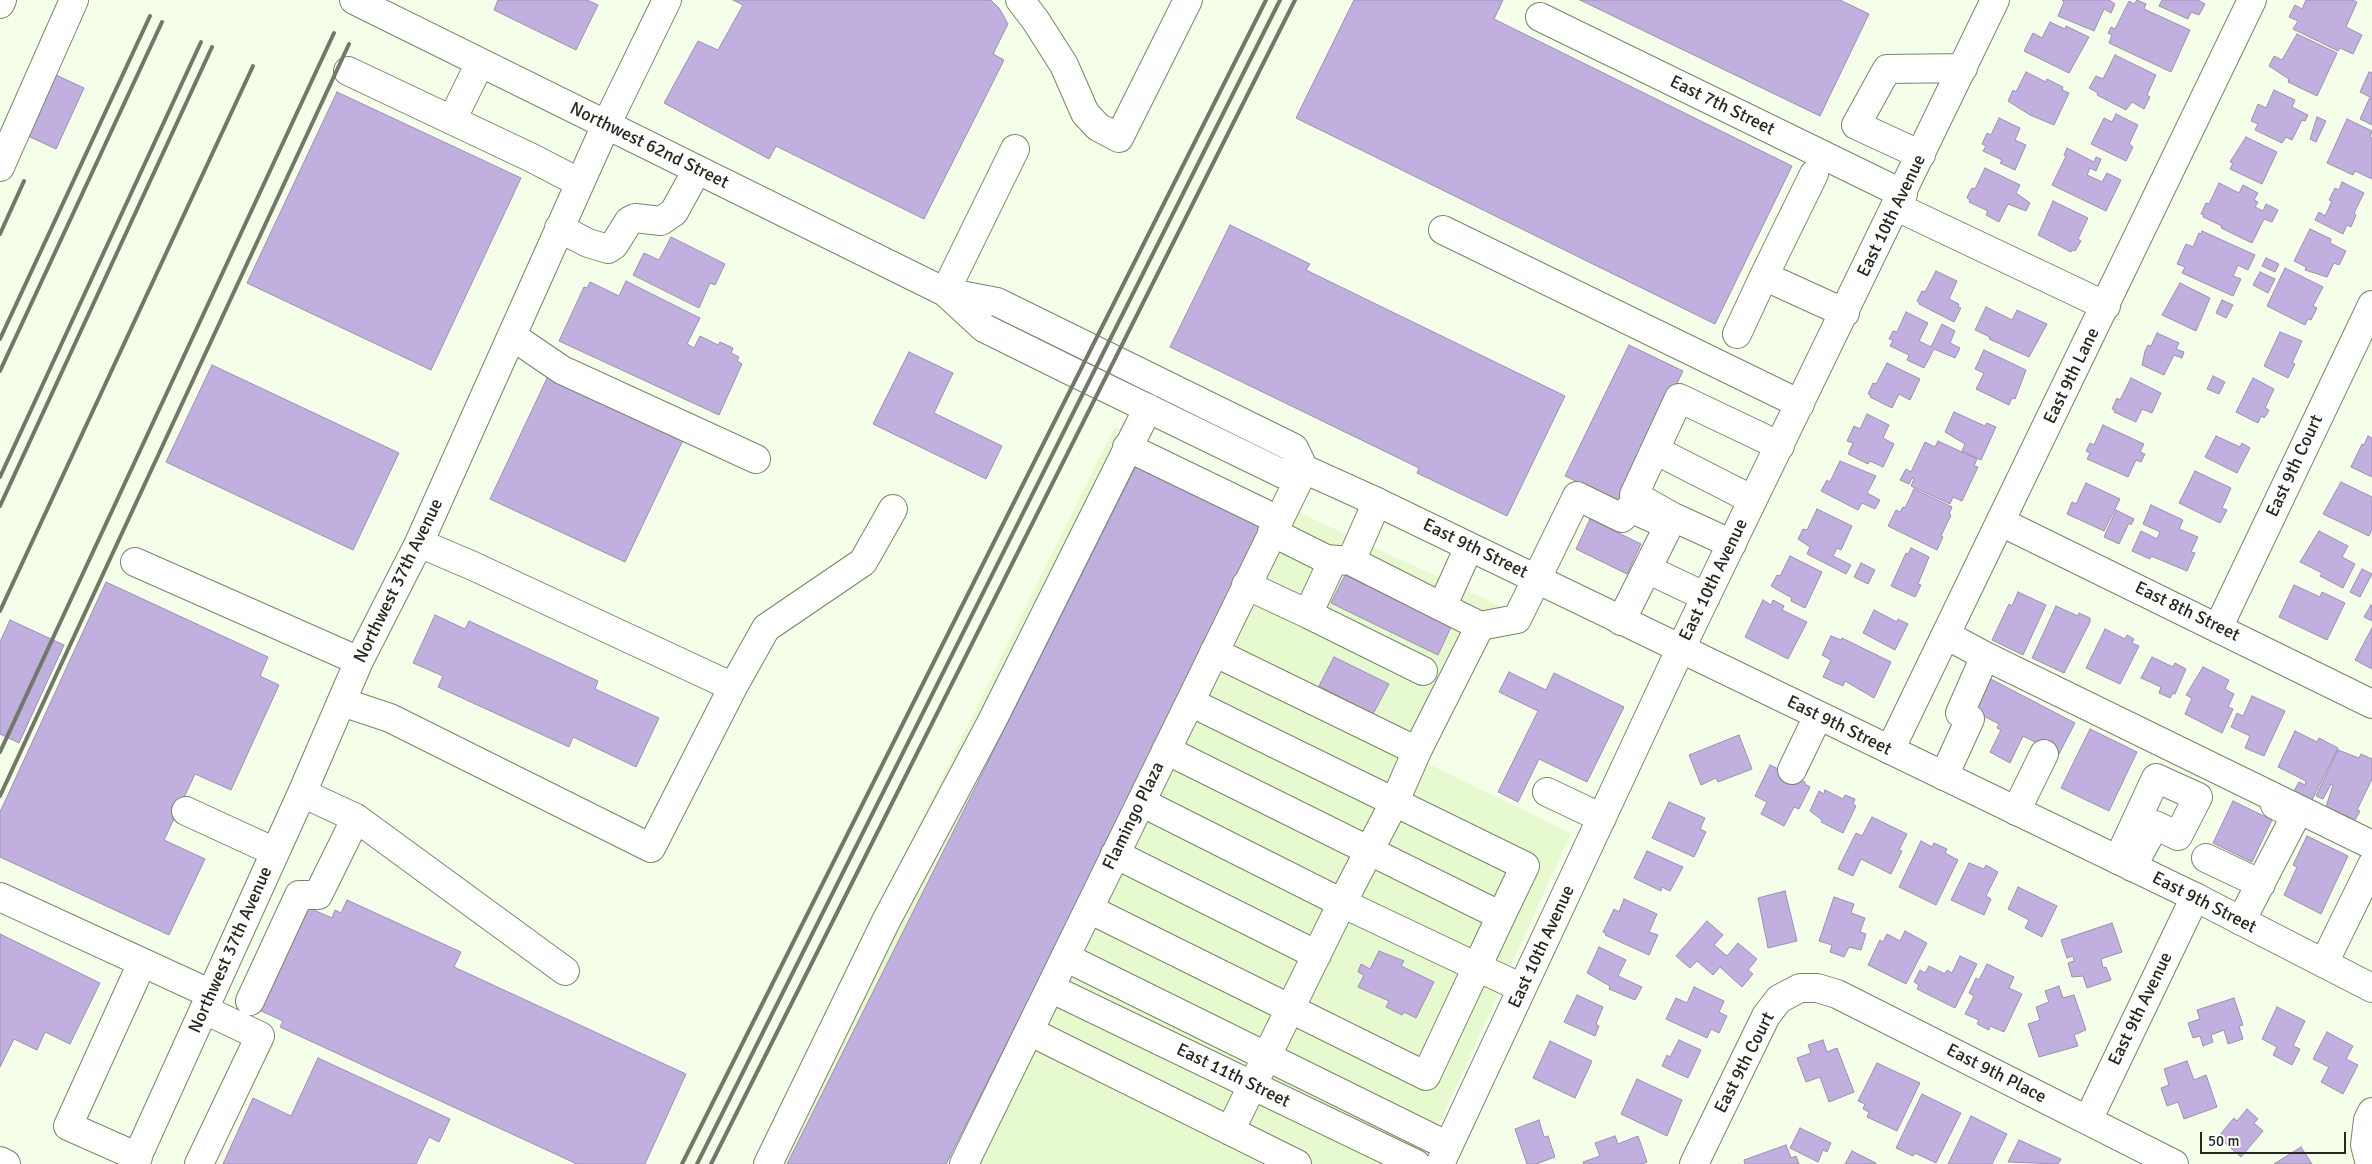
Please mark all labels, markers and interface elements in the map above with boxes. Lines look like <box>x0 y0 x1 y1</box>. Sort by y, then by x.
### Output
street label: East 7th Street <box>1666 71 1778 141</box>
street label: Northwest 62nd Street <box>566 98 732 194</box>
street label: East 10th Avenue <box>1853 151 1931 281</box>
street label: East 9th Lane <box>2039 324 2105 428</box>
street label: East 9th Court <box>2262 411 2328 521</box>
street label: Northwest 37th Avenue <box>350 495 448 667</box>
street label: East 9th Street <box>1419 514 1531 584</box>
street label: East 10th Avenue <box>1675 515 1753 645</box>
street label: East 8th Street <box>2131 577 2243 647</box>
street label: East 9th Street <box>1783 691 1895 761</box>
street label: Flamingo Plaza <box>1099 758 1169 874</box>
street label: Northwest 37th Avenue <box>185 863 277 1037</box>
street label: East 9th Street <box>2148 868 2260 938</box>
street label: East 10th Avenue <box>1504 882 1580 1012</box>
street label: East 9th Avenue <box>2104 949 2178 1069</box>
street label: East 9th Court <box>1710 1009 1780 1117</box>
street label: East 11th Street <box>1173 1039 1293 1113</box>
street label: East 9th Place <box>1943 1040 2049 1108</box>
scale bar <box>2202 1122 2348 1154</box>
text: 50 m <box>2208 1132 2239 1150</box>

